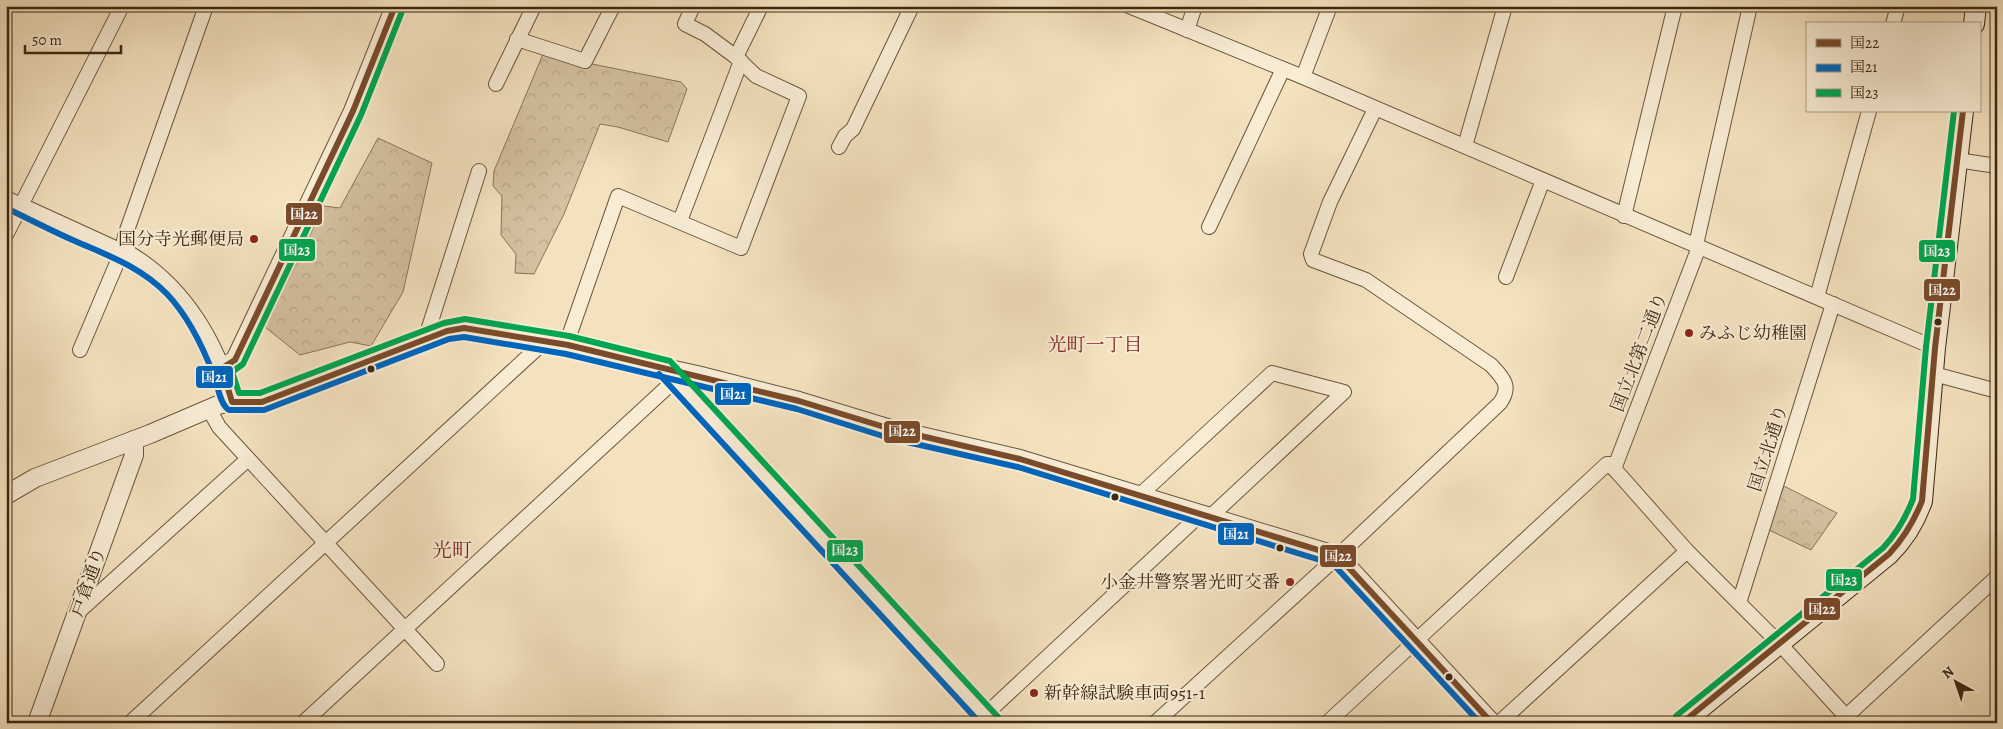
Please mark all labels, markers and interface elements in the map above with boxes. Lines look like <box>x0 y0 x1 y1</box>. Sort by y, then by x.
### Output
scale bar <box>25 22 121 54</box>
legend <box>1806 22 1980 112</box>
text: 50 m <box>32 30 62 50</box>
text: 国22 <box>1850 33 1879 53</box>
text: 国21 <box>1850 57 1877 77</box>
text: 国23 <box>1850 83 1878 103</box>
line badge: 国22 <box>285 202 323 226</box>
text: 国22 <box>290 205 318 224</box>
place label: 国分寺光郵便局 <box>118 227 244 251</box>
marker: 国分寺光郵便局 <box>248 233 260 245</box>
line badge: 国23 <box>278 238 316 262</box>
line badge: 国23 <box>1918 239 1956 263</box>
text: 国23 <box>284 241 310 260</box>
text: 国23 <box>1924 242 1950 261</box>
line badge: 国22 <box>1923 278 1961 302</box>
text: 国22 <box>1928 281 1956 300</box>
street label: 国立北第二通り <box>1605 289 1673 415</box>
unlabelled marker <box>1933 317 1943 327</box>
place label: みふじ幼稚園 <box>1699 321 1807 345</box>
marker: みふじ幼稚園 <box>1683 327 1695 339</box>
district label: 光町一丁目 <box>1047 332 1143 358</box>
unlabelled marker <box>366 364 376 374</box>
line badge: 国21 <box>195 365 234 389</box>
text: 国21 <box>201 368 227 387</box>
line badge: 国21 <box>714 382 752 406</box>
text: 国21 <box>720 385 746 404</box>
street label: 国立北通り <box>1743 401 1793 495</box>
line badge: 国22 <box>883 420 921 444</box>
text: 国22 <box>888 422 916 441</box>
unlabelled marker <box>1110 492 1120 502</box>
line badge: 国21 <box>1217 522 1255 546</box>
text: 国21 <box>1223 525 1249 544</box>
district label: 光町 <box>432 537 472 564</box>
line badge: 国23 <box>826 539 864 563</box>
text: 国23 <box>832 541 858 560</box>
unlabelled marker <box>1275 543 1285 553</box>
street label: 戸倉通り <box>64 544 112 620</box>
line badge: 国22 <box>1319 544 1357 568</box>
text: 国22 <box>1324 547 1352 566</box>
line badge: 国23 <box>1825 568 1863 592</box>
place label: 小金井警察署光町交番 <box>1100 570 1280 594</box>
text: 国23 <box>1831 571 1857 590</box>
marker: 小金井警察署光町交番 <box>1284 576 1296 588</box>
line badge: 国22 <box>1803 597 1841 621</box>
text: 国22 <box>1808 600 1836 619</box>
north arrow <box>1930 656 1980 706</box>
text: N <box>1938 662 1958 683</box>
unlabelled marker <box>1444 672 1454 682</box>
place label: 新幹線試験車両951-1 <box>1044 681 1205 705</box>
marker: 新幹線試験車両951-1 <box>1028 687 1040 699</box>

